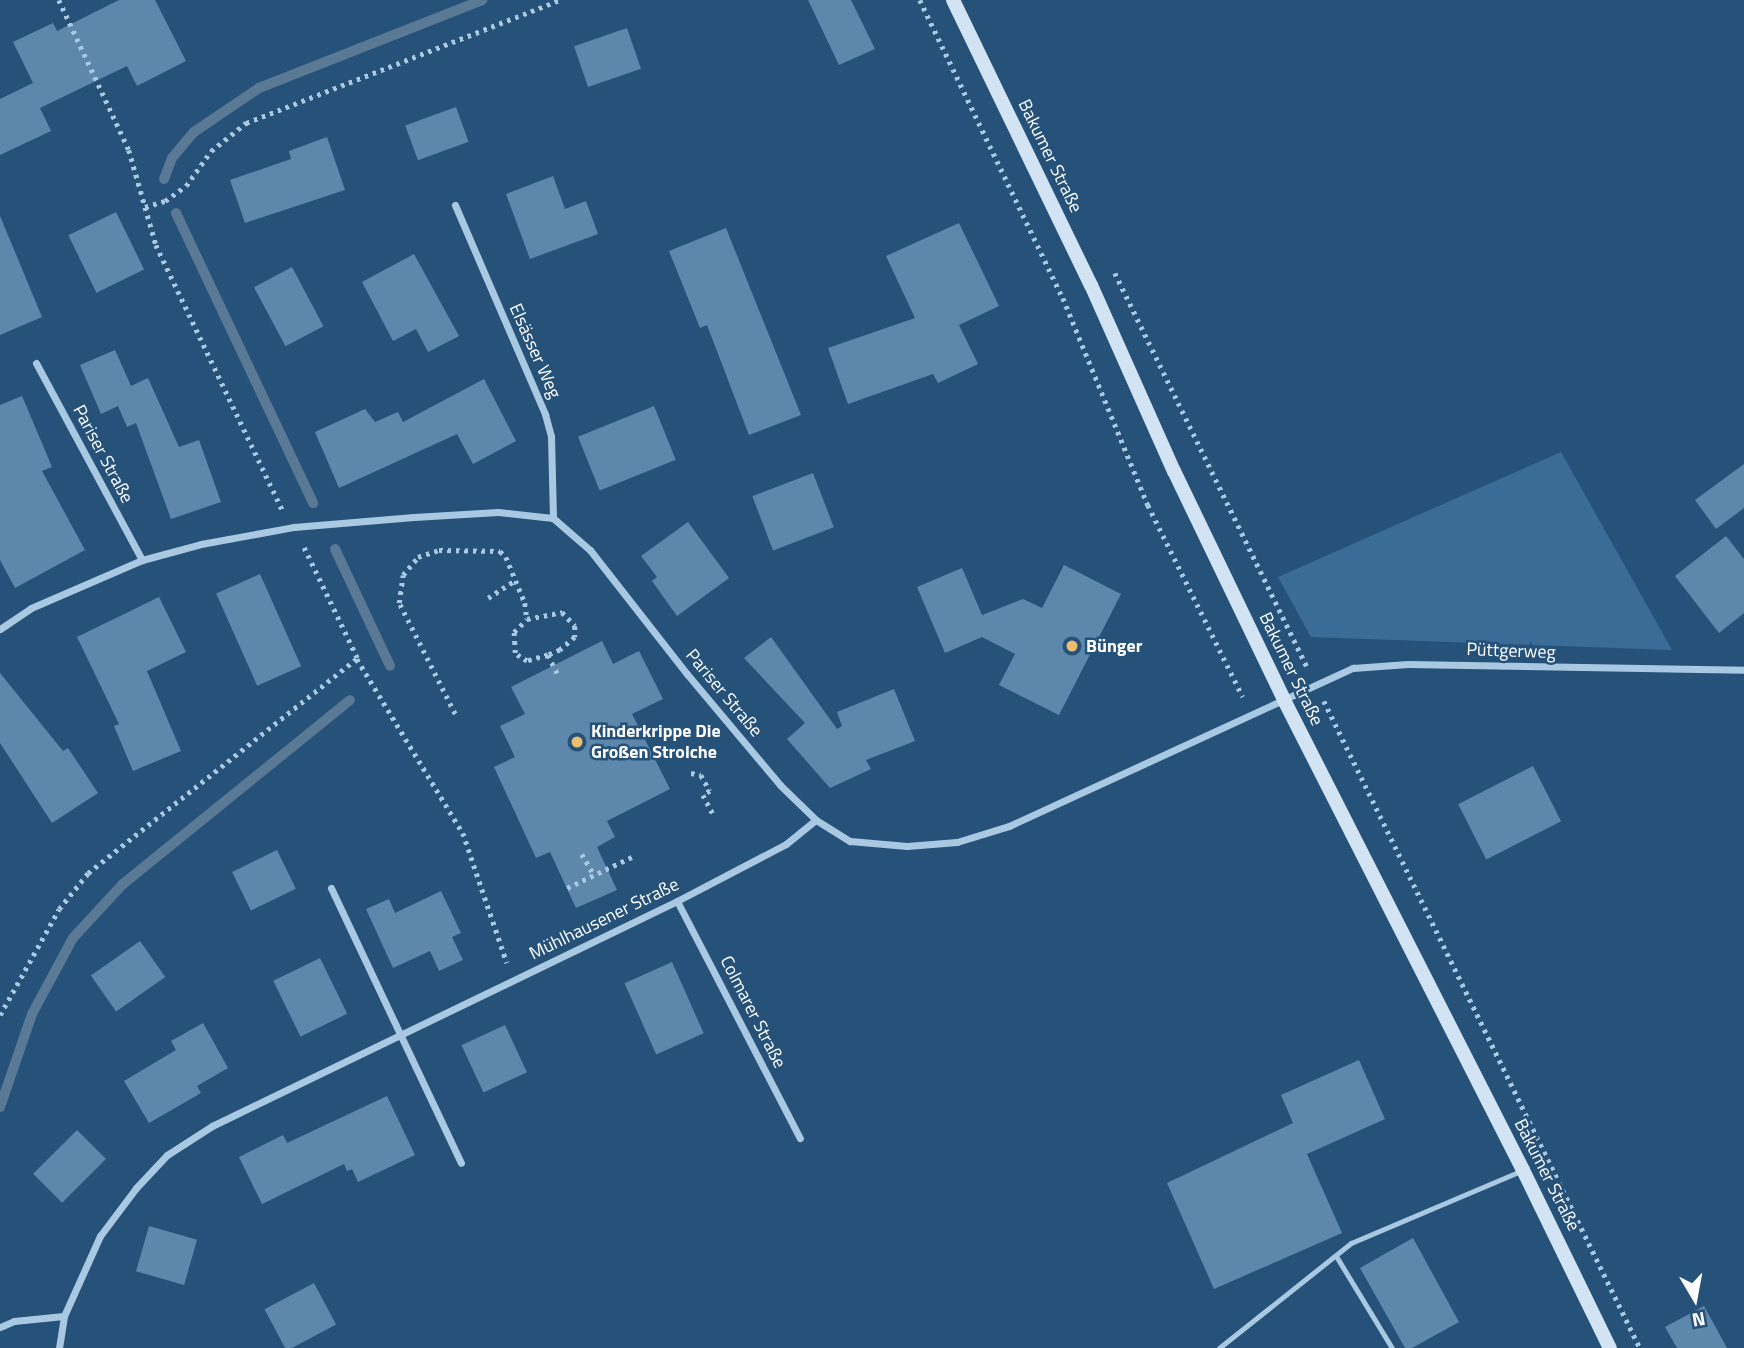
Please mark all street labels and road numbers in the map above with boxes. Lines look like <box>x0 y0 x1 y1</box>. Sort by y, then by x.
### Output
street label: Bakumer Straße <box>1013 96 1087 216</box>
street label: Elsässer Weg <box>505 300 565 402</box>
street label: Pariser Straße <box>68 401 138 507</box>
street label: Bakumer Straße <box>1254 609 1328 729</box>
street label: Püttgerweg <box>1466 639 1556 663</box>
street label: Pariser Straße <box>681 645 767 741</box>
street label: Mühlhausener Straße <box>526 873 682 965</box>
street label: Colmarer Straße <box>715 952 791 1072</box>
street label: Bakumer Straße <box>1509 1115 1585 1235</box>

